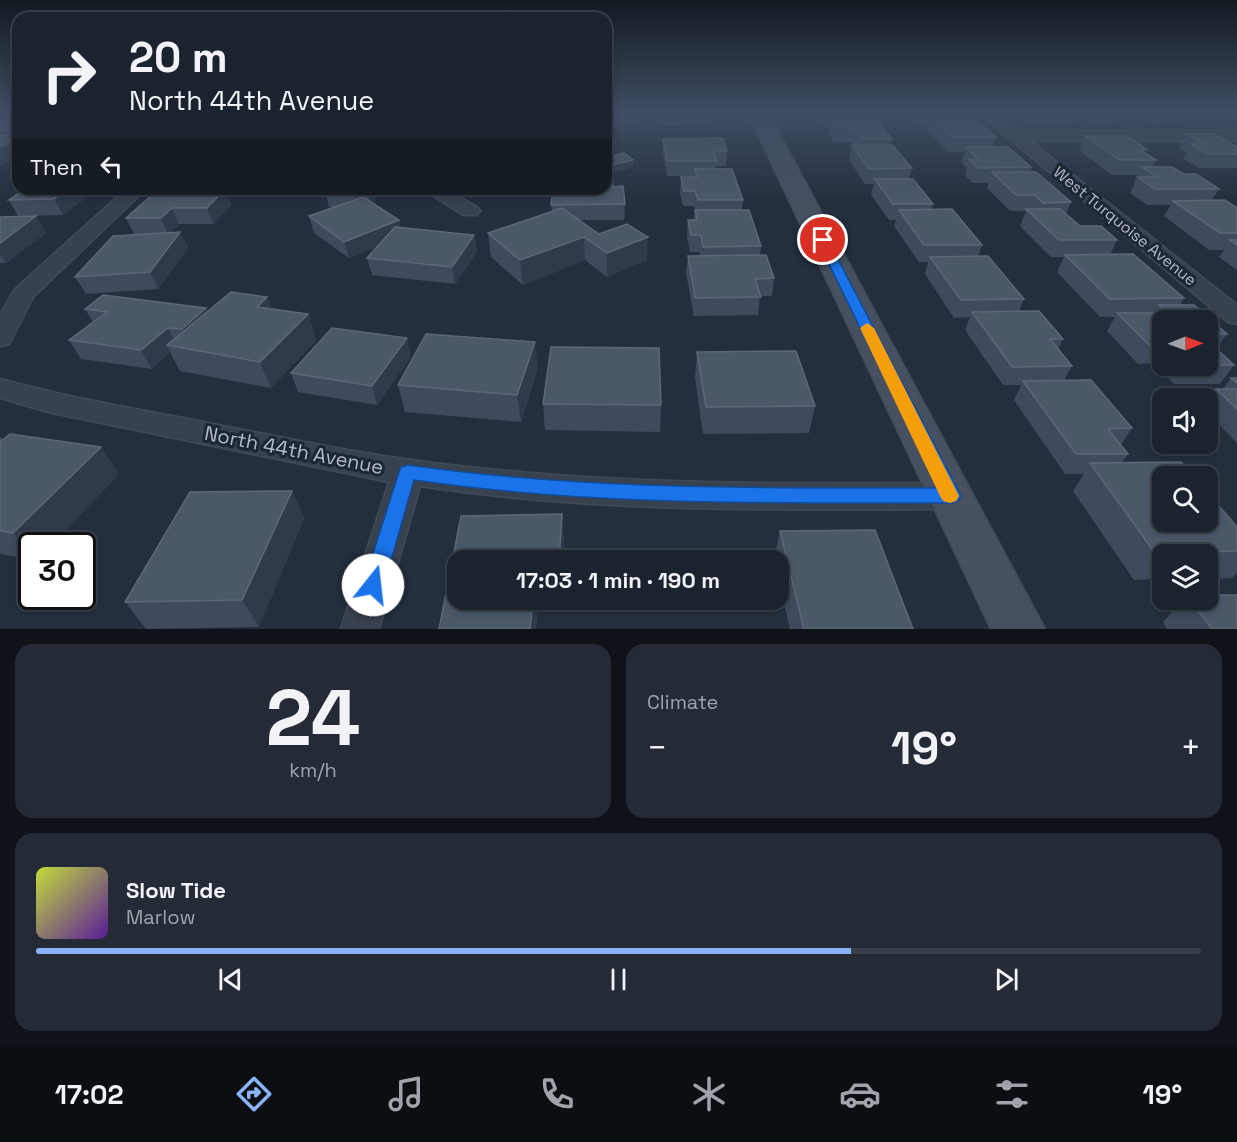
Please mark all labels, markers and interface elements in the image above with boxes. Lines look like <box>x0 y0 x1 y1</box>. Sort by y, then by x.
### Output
text: 20 m <box>129 31 228 84</box>
icon: right <box>30 36 108 114</box>
text: North 44th Avenue <box>129 83 374 118</box>
icon: left <box>95 150 128 183</box>
text: Then <box>30 153 83 181</box>
street label: West Turquoise Avenue <box>1049 162 1201 290</box>
pin <box>797 214 848 265</box>
icon: arrive <box>806 223 839 256</box>
north arrow <box>1152 310 1218 376</box>
map controls <box>1152 310 1218 610</box>
button: sound <box>1152 388 1218 454</box>
street label: North 44th Avenue <box>202 420 386 480</box>
button: search <box>1152 466 1218 532</box>
speed limit sign: 30 <box>18 532 96 610</box>
button: layers <box>1152 544 1218 610</box>
position arrow <box>341 553 405 617</box>
text: 17:03 · 1 min · 190 m <box>516 566 720 594</box>
text: 24 <box>266 668 360 768</box>
text: Climate <box>647 689 718 715</box>
text: 19° <box>891 720 957 777</box>
text: − <box>647 727 667 769</box>
text: + <box>1181 727 1201 769</box>
text: km/h <box>289 757 337 783</box>
text: Slow Tide <box>126 876 226 904</box>
text: Marlow <box>126 904 195 930</box>
icon: previous <box>214 963 247 996</box>
icon: pause <box>602 963 635 996</box>
icon: next <box>990 963 1023 996</box>
icon: directions <box>233 1073 275 1115</box>
icon: music <box>385 1073 427 1115</box>
icon: phone <box>536 1073 578 1115</box>
icon: climate <box>688 1073 730 1115</box>
icon: car <box>839 1073 881 1115</box>
icon: filters <box>991 1073 1033 1115</box>
text: 17:02 <box>55 1077 124 1112</box>
text: 19° <box>1143 1077 1182 1112</box>

